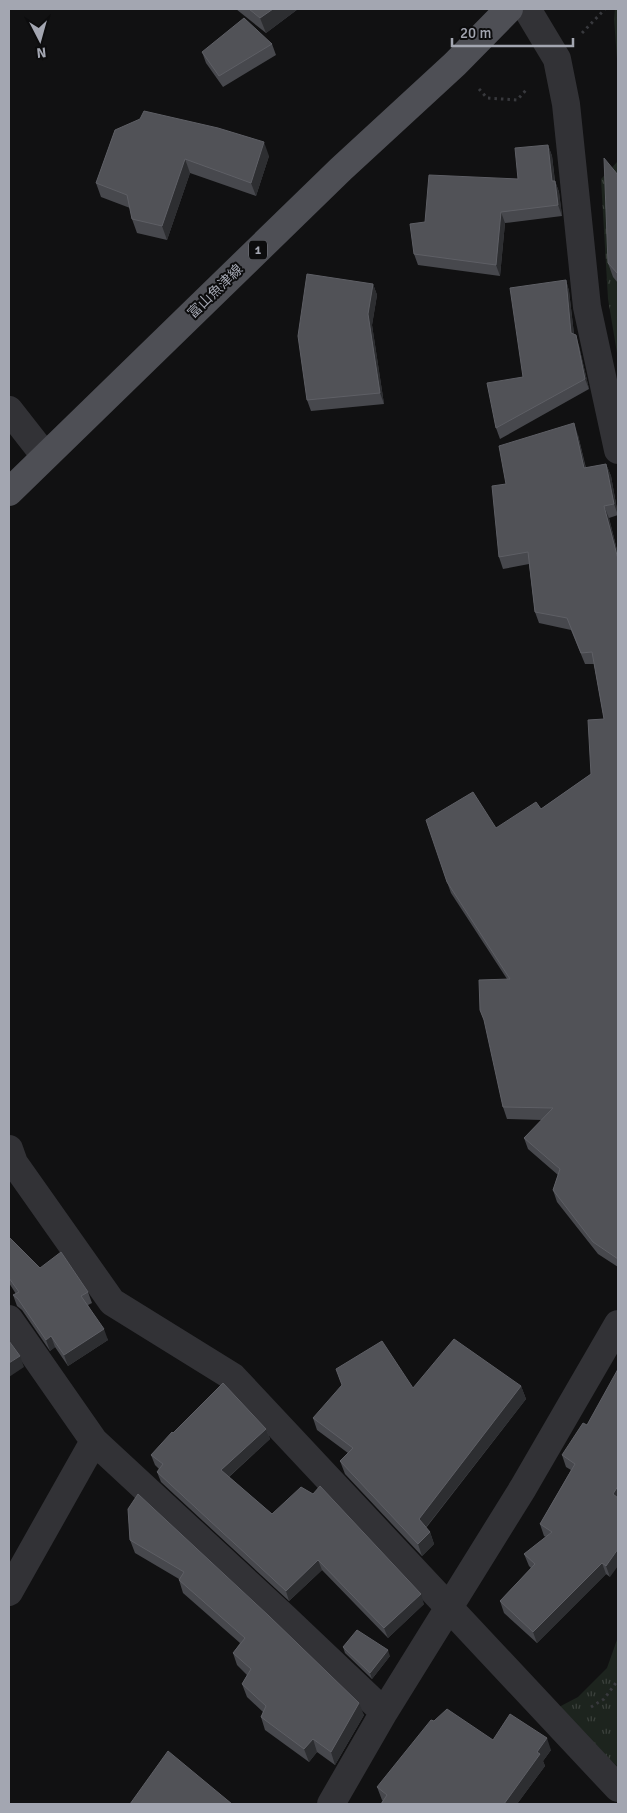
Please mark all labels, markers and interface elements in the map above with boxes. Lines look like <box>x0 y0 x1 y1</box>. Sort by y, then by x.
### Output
north arrow <box>15 15 65 65</box>
scale bar <box>452 15 573 47</box>
text: 20 m <box>460 24 491 42</box>
text: N <box>36 43 47 61</box>
road number: 1 <box>249 240 267 260</box>
street label: 富山魚津線 <box>184 261 246 322</box>

